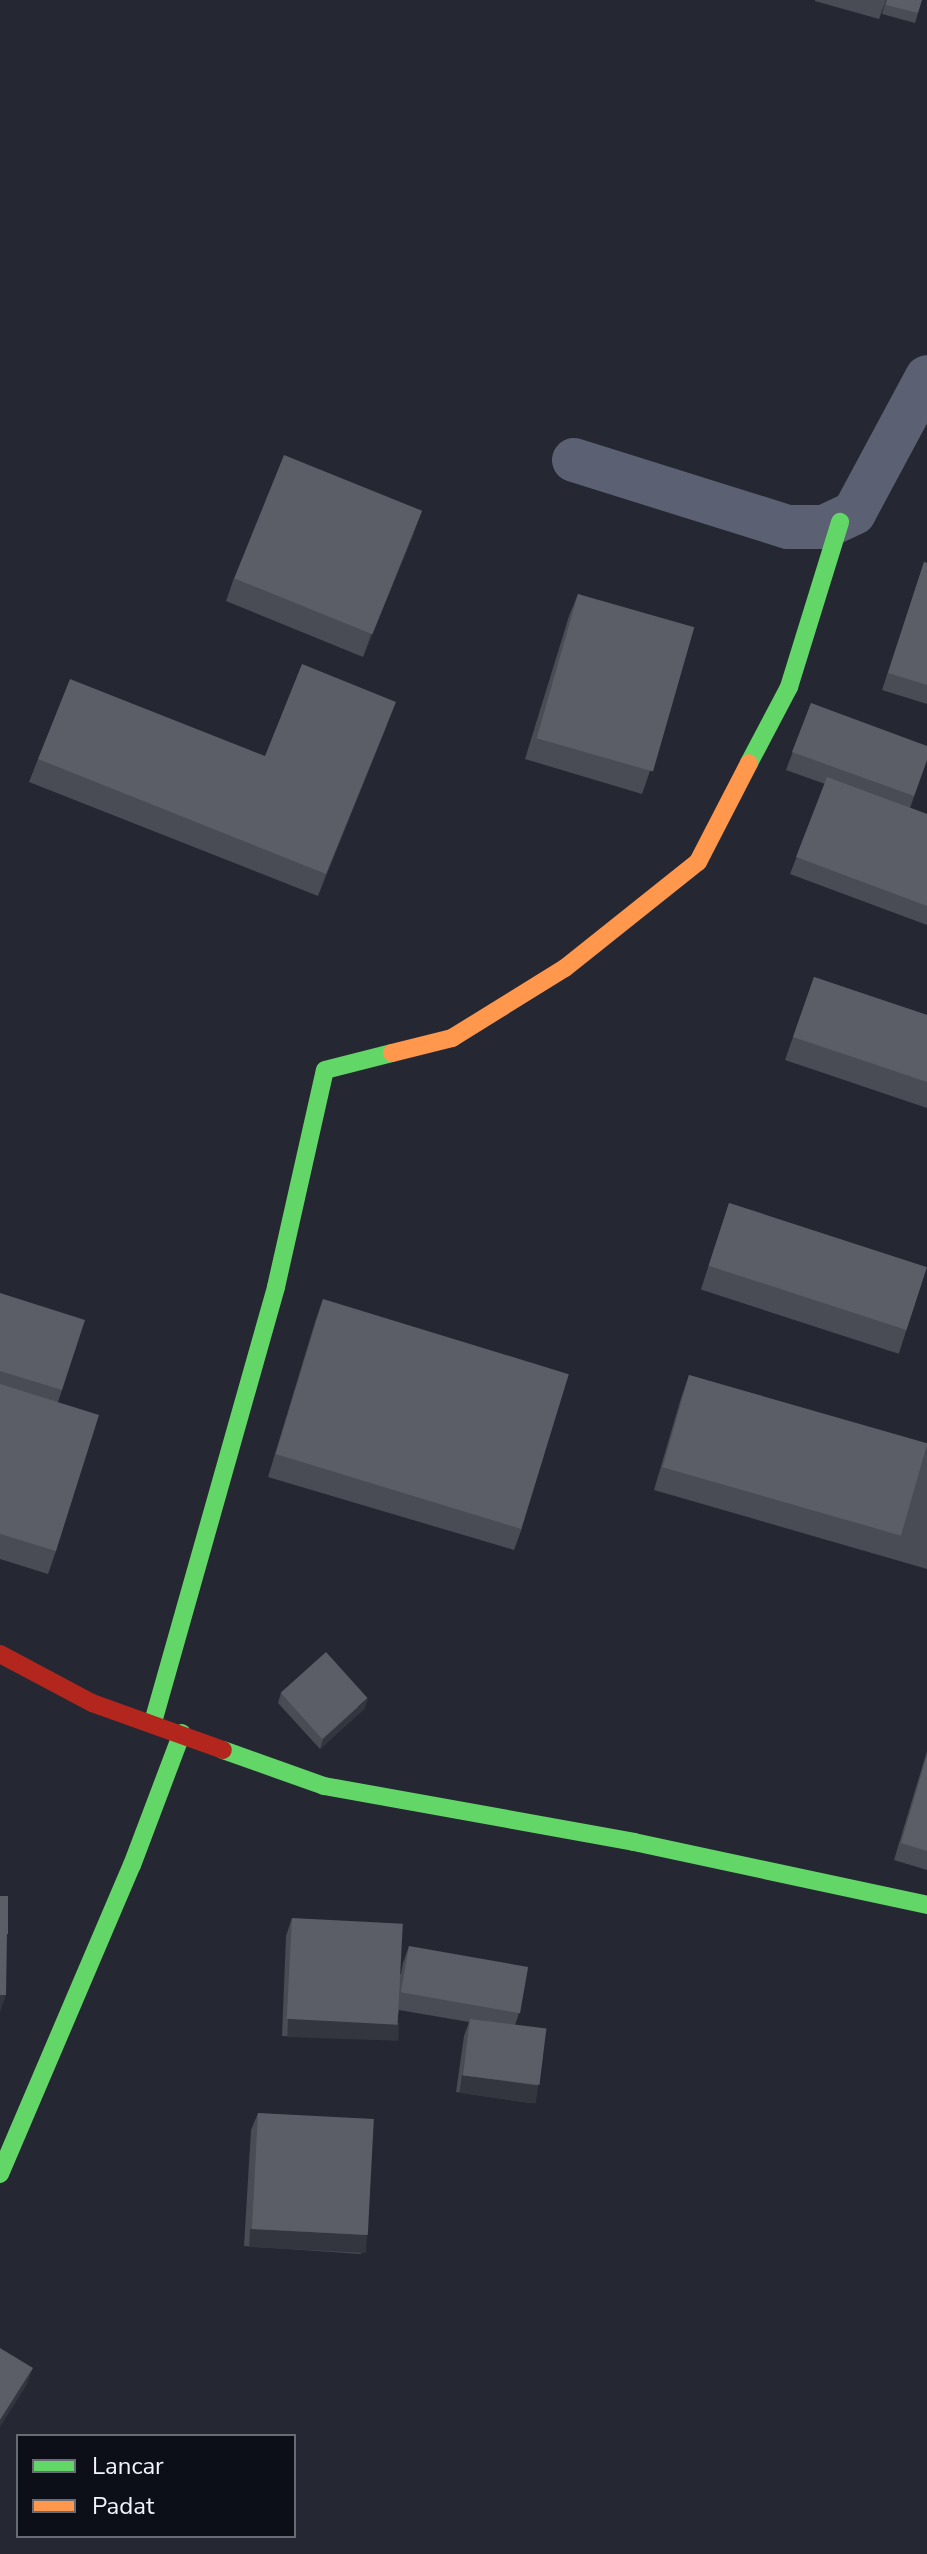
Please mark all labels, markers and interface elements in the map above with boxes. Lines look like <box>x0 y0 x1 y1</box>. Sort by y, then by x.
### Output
legend <box>16 2434 296 2538</box>
text: Lancar <box>92 2450 164 2482</box>
text: Padat <box>92 2490 154 2522</box>

